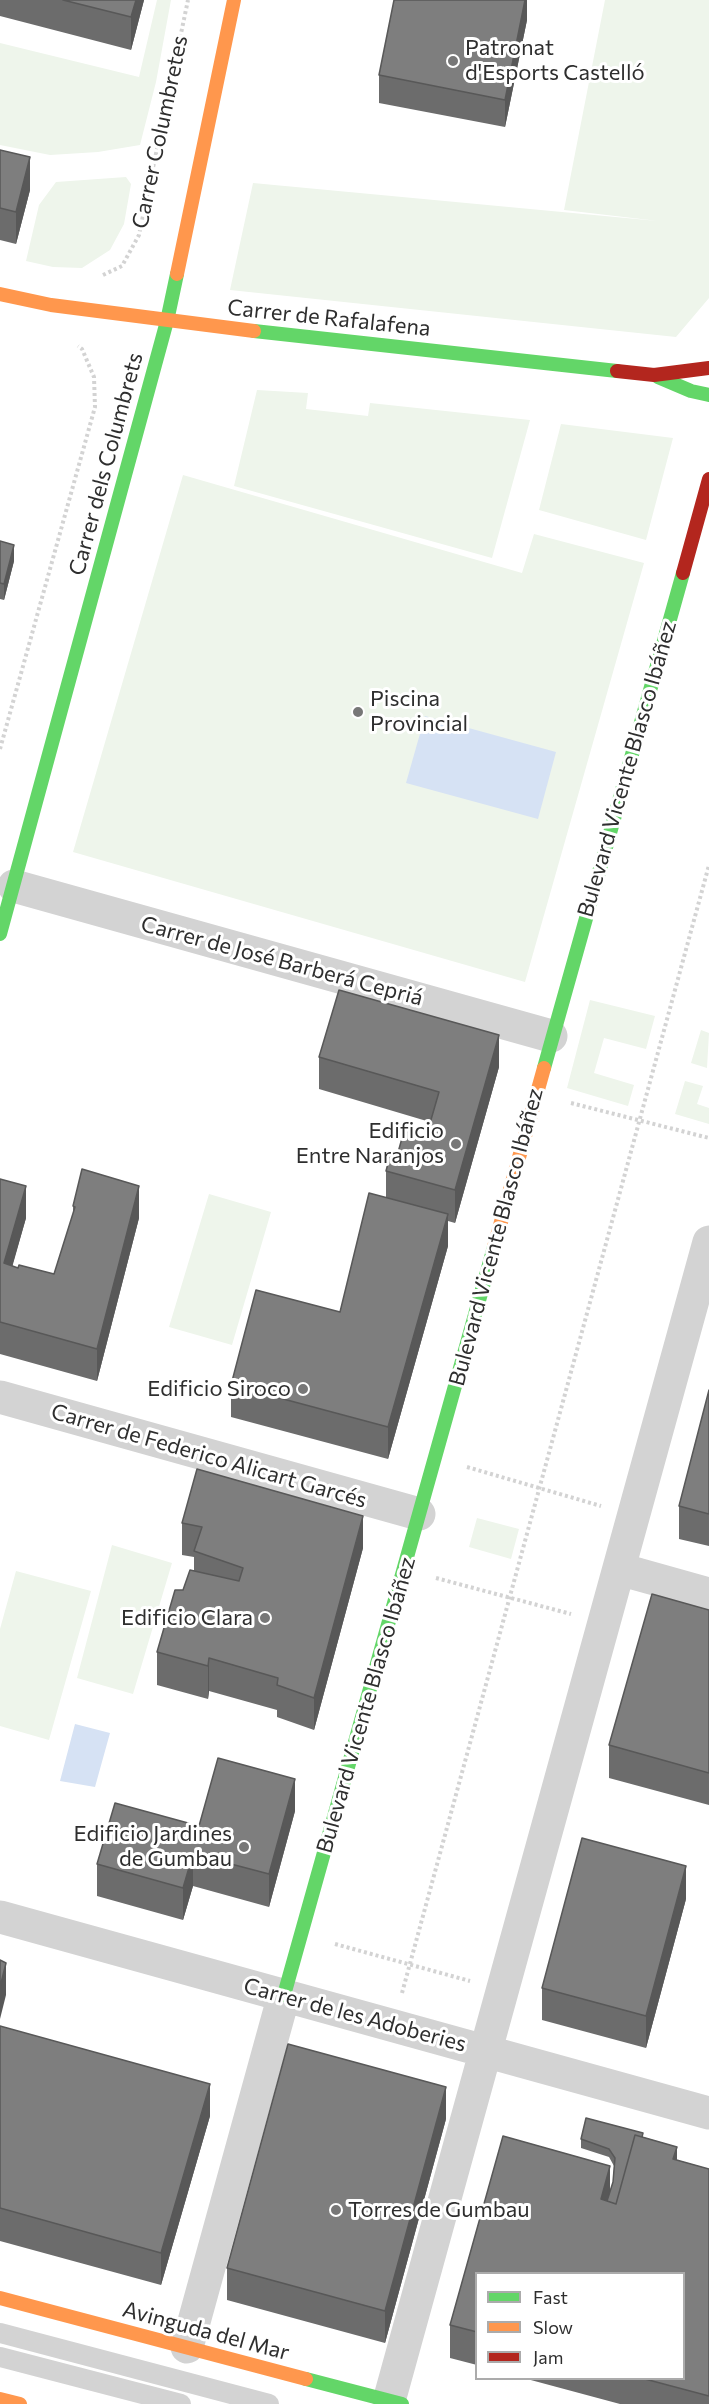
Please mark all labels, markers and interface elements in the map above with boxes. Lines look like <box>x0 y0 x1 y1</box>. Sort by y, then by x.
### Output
street label: Carrer Columbretes <box>127 33 193 231</box>
place label: Patronat d'Esports Castelló <box>465 35 645 86</box>
marker: Patronat d'Esports Castelló <box>446 54 460 68</box>
street label: Carrer de Rafalafena <box>226 294 432 342</box>
street label: Carrer dels Columbrets <box>64 350 148 578</box>
street label: Bulevard Vicente Blasco Ibáñez <box>572 618 682 920</box>
place label: Piscina Provincial <box>370 686 468 738</box>
marker: Piscina Provincial <box>351 705 365 719</box>
street label: Carrer de José Barberá Cepriá <box>138 911 426 1011</box>
street label: Bulevard Vicente Blasco Ibáñez <box>444 1085 548 1389</box>
place label: Edificio Entre Naranjos <box>296 1118 444 1170</box>
marker: Edificio Entre Naranjos <box>449 1137 463 1151</box>
place label: Edificio Siroco <box>147 1376 291 1402</box>
marker: Edificio Siroco <box>296 1382 310 1396</box>
street label: Carrer de Federico Alicart Garcés <box>48 1398 370 1514</box>
street label: Bulevard Vicente Blasco Ibáñez <box>311 1554 421 1856</box>
place label: Edificio Clara <box>121 1605 253 1631</box>
marker: Edificio Clara <box>258 1611 272 1625</box>
place label: Edificio Jardines de Gumbau <box>73 1821 232 1873</box>
marker: Edificio Jardines de Gumbau <box>237 1840 251 1854</box>
street label: Carrer de les Adoberies <box>241 1973 469 2057</box>
place label: Torres de Gumbau <box>348 2197 530 2223</box>
marker: Torres de Gumbau <box>329 2203 343 2217</box>
legend <box>475 2272 685 2380</box>
text: Fast <box>533 2286 568 2308</box>
street label: Avinguda del Mar <box>120 2296 292 2366</box>
text: Slow <box>533 2316 573 2338</box>
text: Jam <box>533 2346 563 2368</box>

